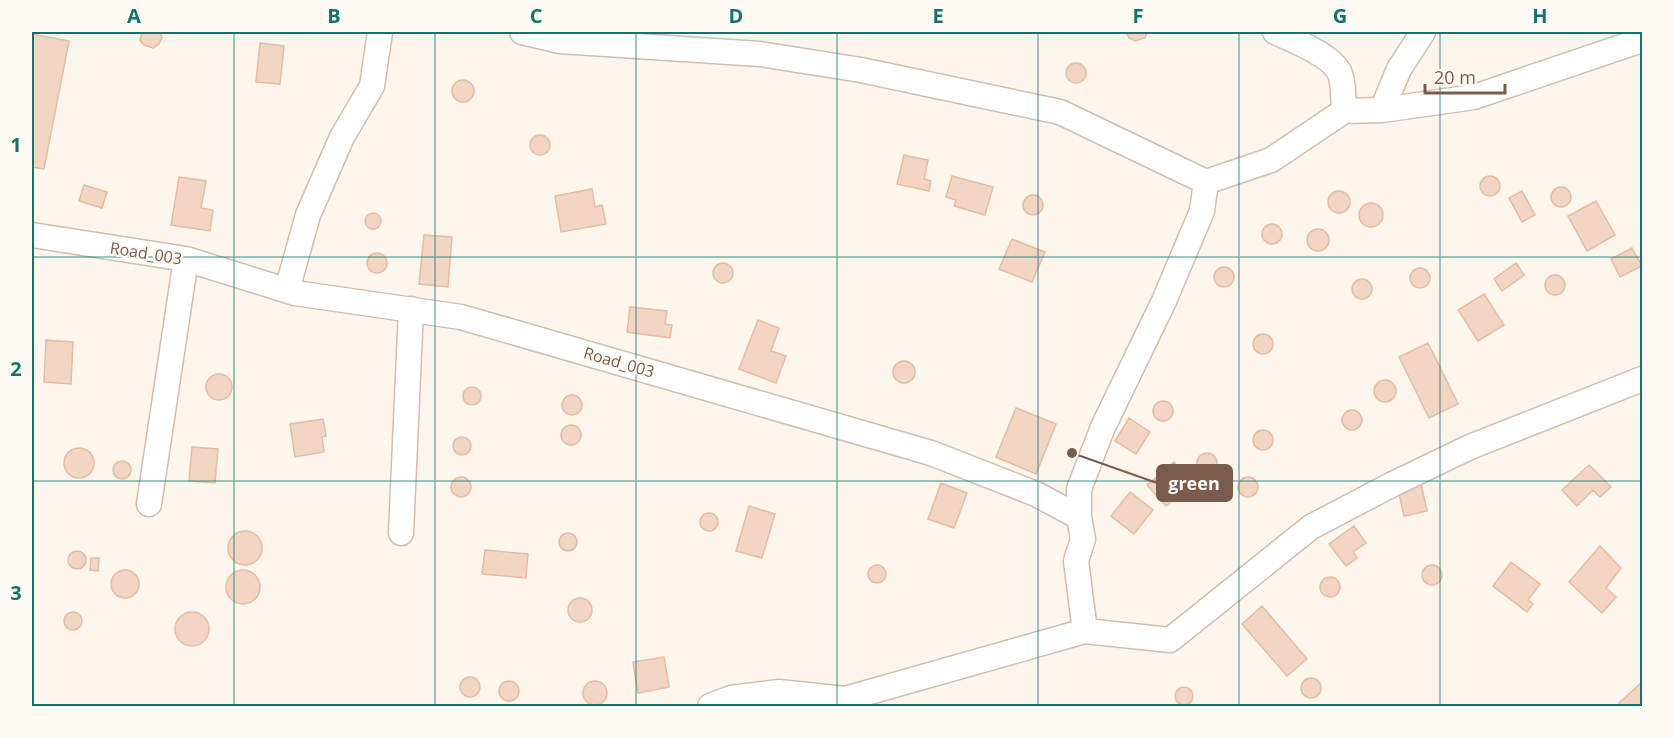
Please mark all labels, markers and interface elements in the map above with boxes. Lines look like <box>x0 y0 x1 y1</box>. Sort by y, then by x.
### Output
text: A <box>127 2 141 29</box>
text: B <box>327 2 341 29</box>
text: C <box>530 2 543 29</box>
text: D <box>729 2 743 29</box>
text: E <box>932 2 944 29</box>
text: F <box>1133 2 1143 29</box>
text: G <box>1333 2 1347 29</box>
text: H <box>1532 2 1548 29</box>
scale bar <box>1425 57 1504 95</box>
text: 20 m <box>1434 65 1476 89</box>
text: 1 <box>10 131 22 158</box>
street label: Road_003 <box>108 236 184 270</box>
street label: Road_003 <box>581 341 657 383</box>
text: 2 <box>10 355 22 382</box>
callout: green <box>1157 465 1232 501</box>
text: green <box>1168 471 1220 495</box>
text: 3 <box>10 579 22 606</box>

